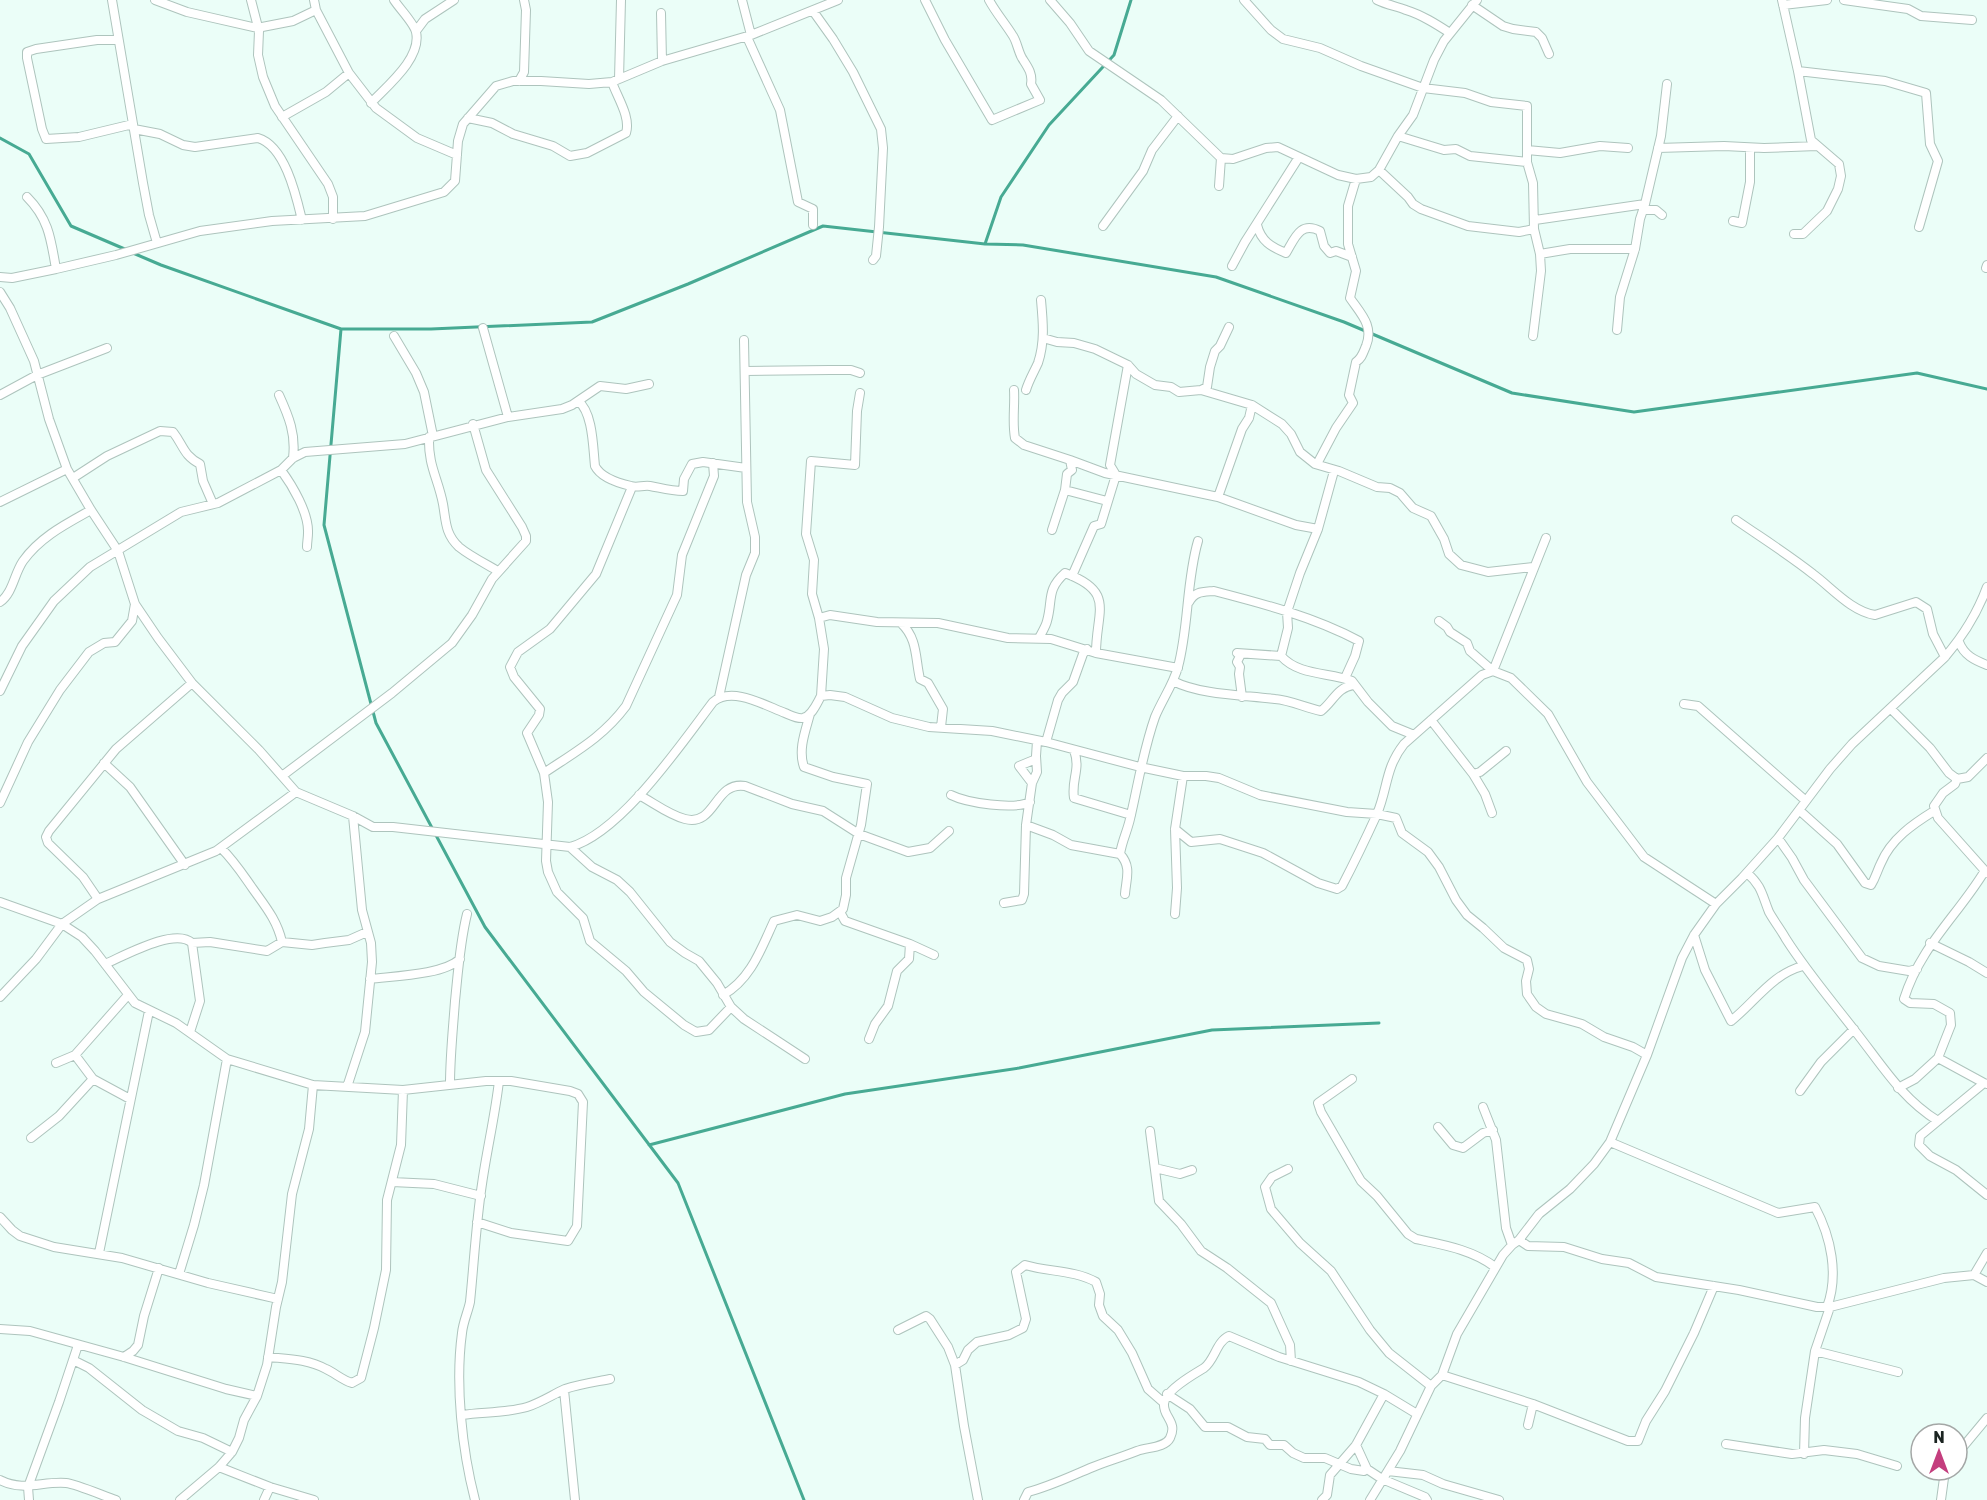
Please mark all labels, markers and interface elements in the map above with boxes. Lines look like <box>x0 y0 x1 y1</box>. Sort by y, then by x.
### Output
north arrow <box>1909 1422 1969 1482</box>
text: N <box>1933 1428 1945 1447</box>

